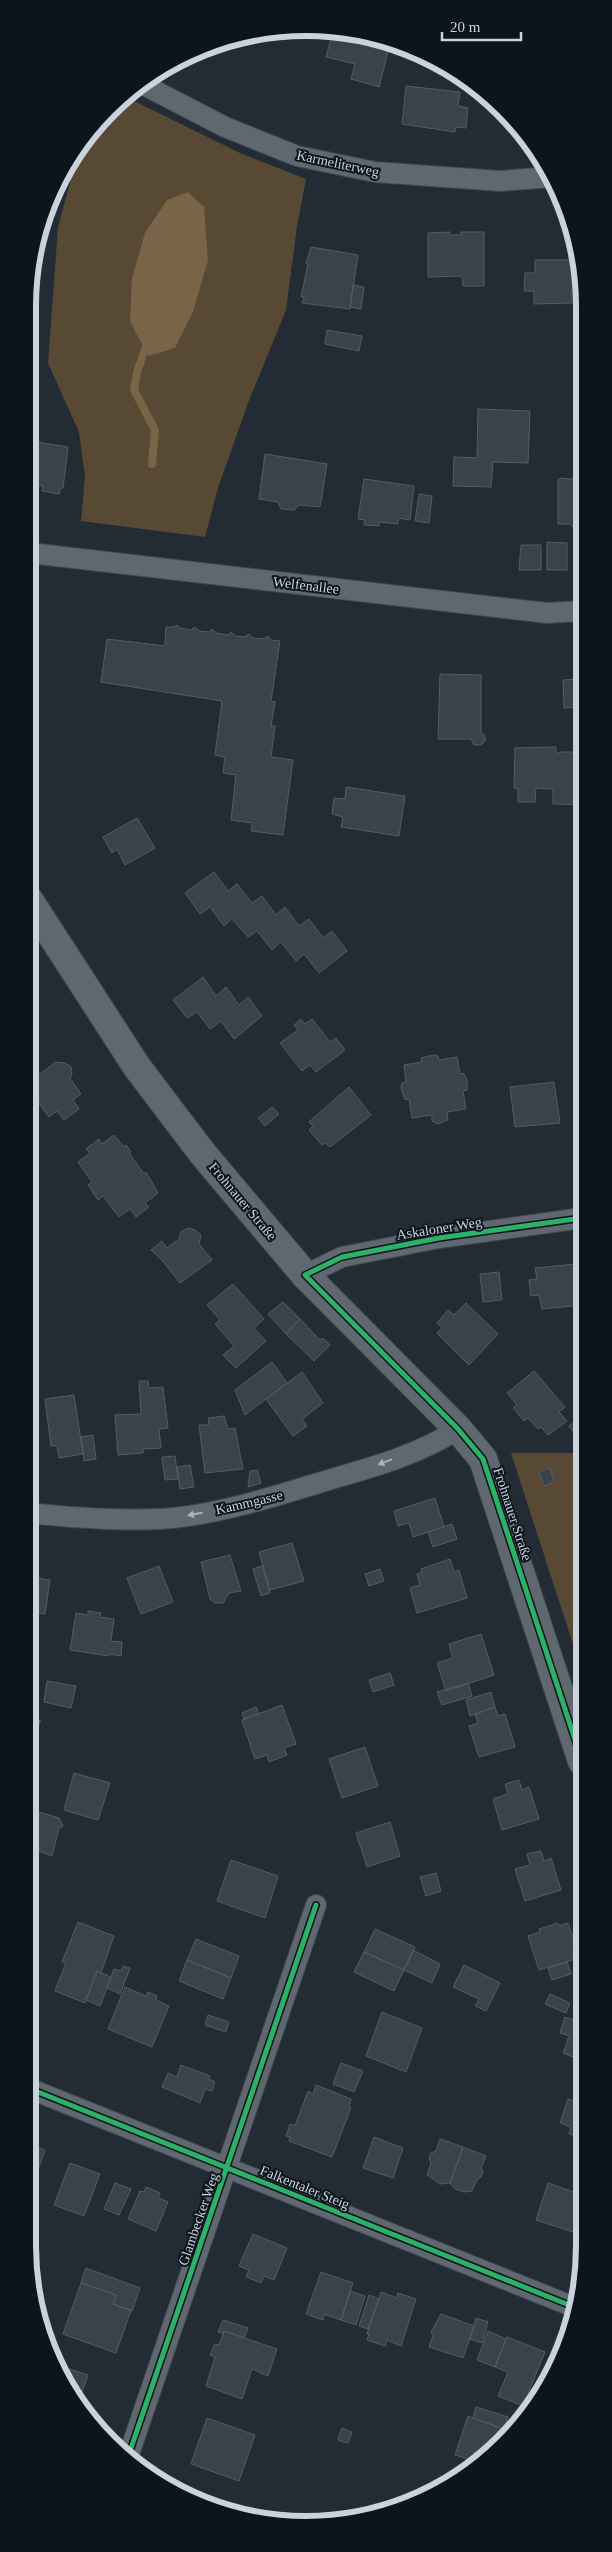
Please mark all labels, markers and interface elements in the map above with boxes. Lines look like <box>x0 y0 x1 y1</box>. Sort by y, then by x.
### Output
scale bar <box>442 10 521 42</box>
text: 20 m <box>450 19 481 35</box>
street label: Karmeliterweg <box>295 147 381 180</box>
street label: Welfenallee <box>272 574 340 597</box>
street label: Frohnauer Straße <box>206 1159 279 1243</box>
street label: Askaloner Weg <box>395 1214 483 1243</box>
one-way arrow <box>377 1458 392 1466</box>
street label: Frohnauer Straße <box>490 1466 535 1563</box>
street label: Kammgasse <box>214 1487 284 1517</box>
one-way arrow <box>186 1510 202 1518</box>
street label: Falkentaler Steig <box>258 2163 352 2212</box>
street label: Glambecker Weg <box>176 2171 221 2267</box>

